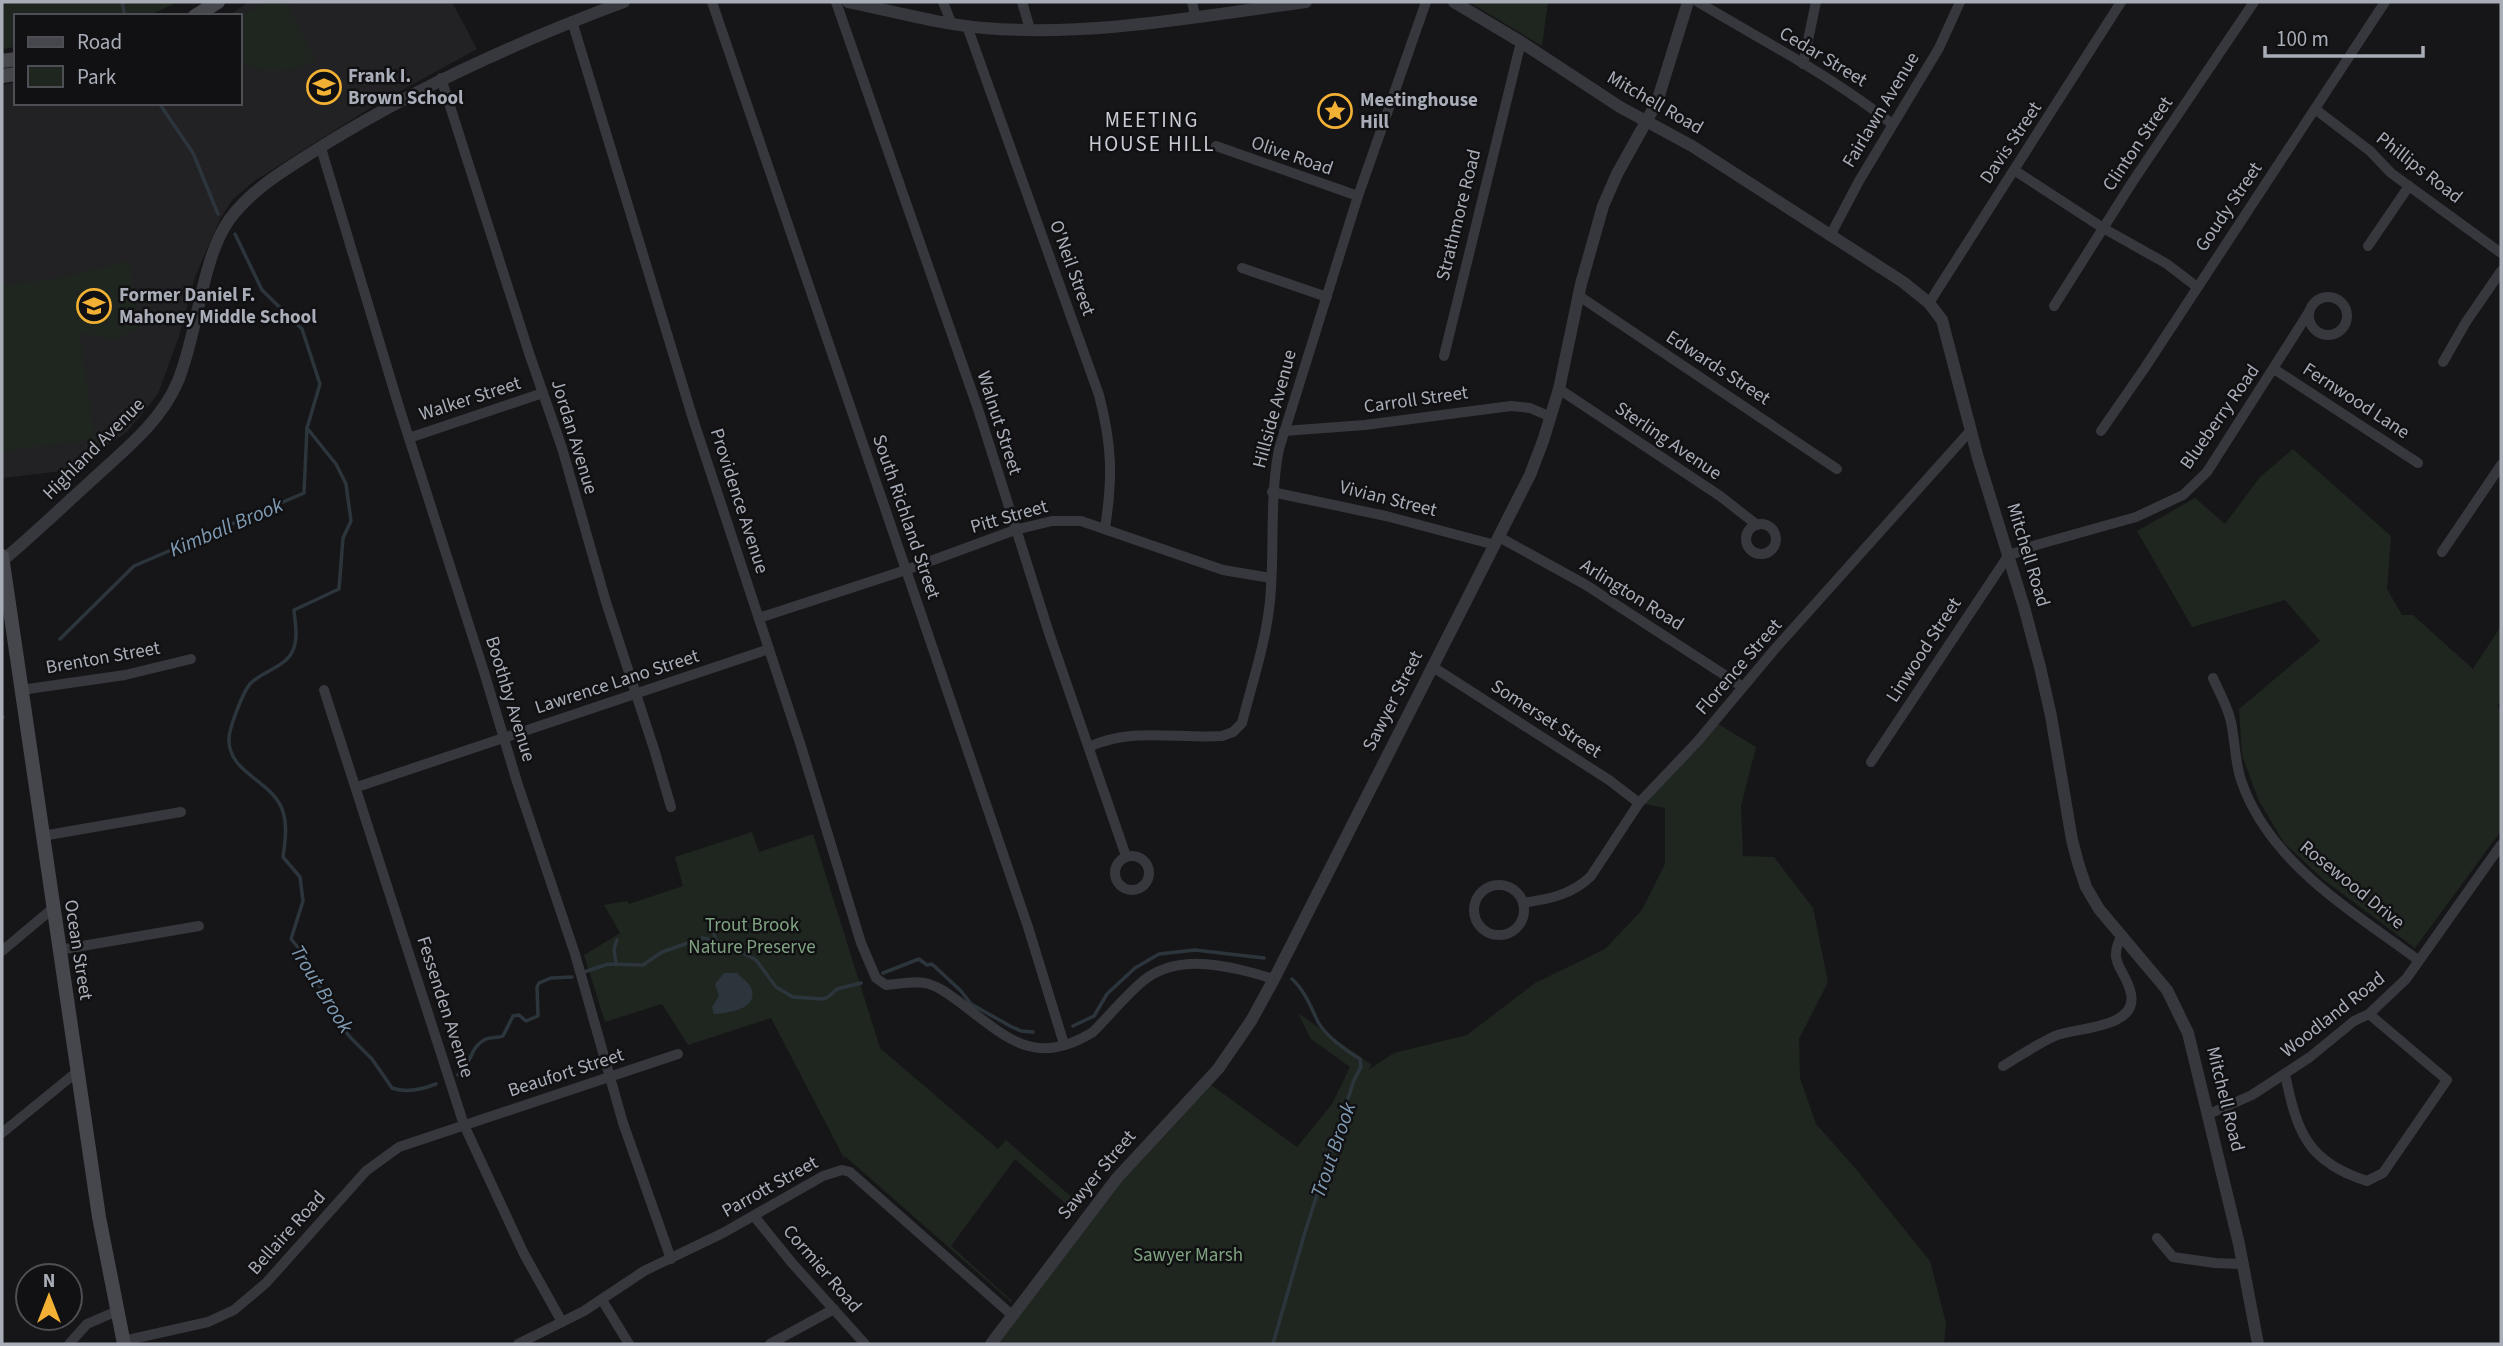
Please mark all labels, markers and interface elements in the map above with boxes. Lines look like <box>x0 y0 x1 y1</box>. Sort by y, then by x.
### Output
legend <box>14 14 242 105</box>
scale bar <box>2265 14 2422 58</box>
street label: Cedar Street <box>1774 20 1873 94</box>
text: 100 m <box>2276 24 2329 54</box>
text: Road <box>77 27 122 57</box>
street label: Fairlawn Avenue <box>1836 47 1926 173</box>
text: Park <box>77 62 117 92</box>
place label: Frank I. Brown School <box>348 63 464 112</box>
street label: Mitchell Road <box>1602 64 1708 142</box>
school or university icon: Frank I. Brown School <box>305 68 343 106</box>
place label: Meetinghouse Hill <box>1360 87 1478 136</box>
street label: Clinton Street <box>2096 91 2180 197</box>
place icon: Meetinghouse Hill <box>1316 92 1354 130</box>
street label: Davis Street <box>1973 96 2049 190</box>
district label: MEETING HOUSE HILL <box>1088 105 1216 159</box>
street label: Phillips Road <box>2370 126 2468 210</box>
street label: Olive Road <box>1247 129 1337 183</box>
street label: Strathmore Road <box>1430 146 1488 284</box>
street label: Goudy Street <box>2189 156 2269 257</box>
street label: O'Neil Street <box>1042 216 1102 320</box>
place label: Former Daniel F. Mahoney Middle School <box>119 282 317 331</box>
school or university icon: Former Daniel F. Mahoney Middle School <box>75 287 113 325</box>
street label: Edwards Street <box>1660 324 1776 412</box>
street label: Hillside Avenue <box>1246 347 1304 471</box>
street label: Fernwood Lane <box>2297 356 2415 446</box>
street label: Blueberry Road <box>2174 359 2266 475</box>
street label: Walnut Street <box>970 368 1029 479</box>
street label: Walker Street <box>416 370 525 428</box>
street label: Jordan Avenue <box>544 376 604 498</box>
street label: Carroll Street <box>1362 379 1470 421</box>
street label: Highland Avenue <box>37 392 151 506</box>
street label: Sterling Avenue <box>1609 395 1727 487</box>
street label: Providence Avenue <box>703 425 775 577</box>
street label: South Richland Street <box>865 431 947 604</box>
street label: Vivian Street <box>1337 474 1440 524</box>
water label: Kimball Brook <box>164 489 288 564</box>
street label: Pitt Street <box>967 493 1051 541</box>
street label: Mitchell Road <box>1999 500 2057 610</box>
street label: Arlington Road <box>1575 552 1689 638</box>
street label: Linwood Street <box>1880 592 1968 708</box>
street label: Florence Street <box>1689 612 1789 721</box>
street label: Boothby Avenue <box>478 633 542 765</box>
street label: Brenton Street <box>44 635 163 681</box>
street label: Lawrence Lano Street <box>531 643 703 721</box>
street label: Sawyer Street <box>1356 646 1430 756</box>
street label: Somerset Street <box>1485 673 1607 765</box>
street label: Rosewood Drive <box>2294 834 2410 936</box>
street label: Ocean Street <box>57 898 99 1003</box>
park label: Trout Brook Nature Preserve <box>688 912 816 961</box>
street label: Fessenden Avenue <box>409 933 481 1081</box>
water label: Trout Brook <box>283 939 362 1040</box>
street label: Woodland Road <box>2275 966 2391 1064</box>
street label: Beaufort Street <box>505 1041 628 1104</box>
street label: Mitchell Road <box>2199 1044 2251 1154</box>
water label: Trout Brook <box>1303 1097 1364 1202</box>
street label: Sawyer Street <box>1051 1124 1143 1226</box>
street label: Parrott Street <box>717 1149 824 1225</box>
street label: Bellaire Road <box>242 1185 332 1281</box>
street label: Cormier Road <box>776 1219 868 1319</box>
park label: Sawyer Marsh <box>1133 1242 1243 1269</box>
north arrow <box>14 1262 84 1332</box>
text: N <box>43 1268 55 1295</box>

